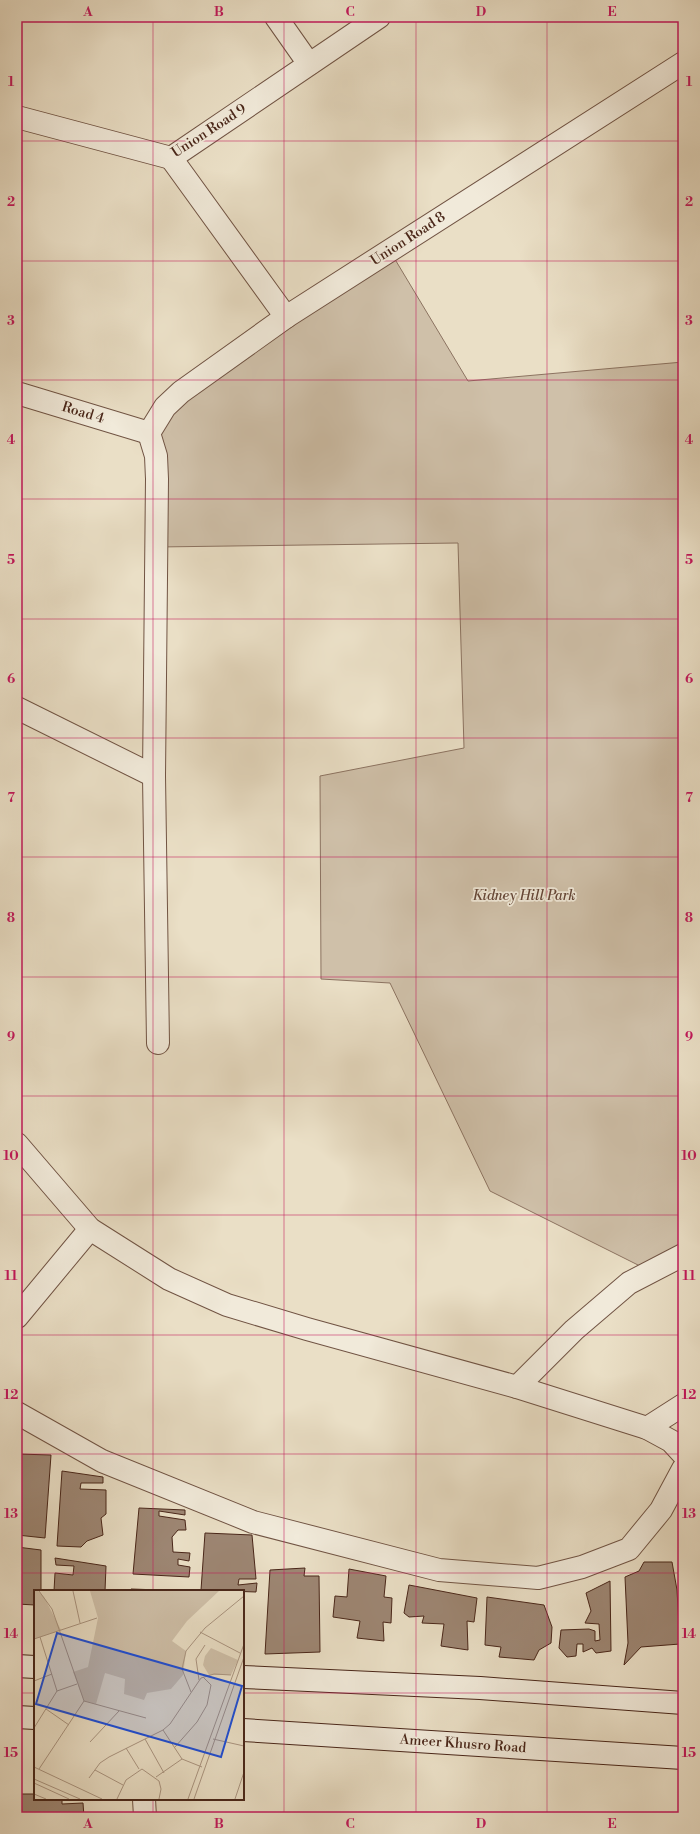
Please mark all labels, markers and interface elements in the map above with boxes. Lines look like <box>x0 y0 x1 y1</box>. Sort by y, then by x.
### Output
text: A <box>82 4 93 20</box>
text: B <box>214 4 224 20</box>
text: C <box>345 4 355 20</box>
text: D <box>476 4 486 20</box>
text: E <box>607 4 617 20</box>
text: 1 <box>8 74 15 90</box>
text: 1 <box>686 74 693 90</box>
street label: Union Road 9 <box>168 100 250 162</box>
text: 2 <box>7 194 15 210</box>
text: 2 <box>685 194 693 210</box>
street label: Union Road 8 <box>367 208 449 270</box>
text: 3 <box>7 313 15 329</box>
text: 3 <box>685 313 693 329</box>
street label: Road 4 <box>59 398 107 428</box>
text: 4 <box>7 432 16 448</box>
text: 4 <box>685 432 694 448</box>
text: 5 <box>7 552 15 568</box>
text: 5 <box>685 552 693 568</box>
text: 6 <box>7 671 15 687</box>
text: 6 <box>685 671 693 687</box>
text: 7 <box>7 790 15 806</box>
text: 7 <box>685 790 693 806</box>
park label: Kidney Hill Park <box>472 887 576 905</box>
text: 8 <box>7 910 15 926</box>
text: 8 <box>685 910 693 926</box>
text: 9 <box>7 1029 15 1045</box>
text: 9 <box>685 1029 693 1045</box>
text: 10 <box>3 1148 19 1164</box>
text: 10 <box>681 1148 697 1164</box>
text: 11 <box>5 1268 18 1284</box>
text: 11 <box>683 1268 696 1284</box>
text: 12 <box>4 1387 18 1403</box>
text: 12 <box>682 1387 696 1403</box>
text: 13 <box>4 1506 18 1522</box>
text: 13 <box>682 1506 696 1522</box>
inset map <box>34 1590 244 1800</box>
text: 14 <box>4 1626 18 1642</box>
text: 14 <box>682 1626 696 1642</box>
street label: Ameer Khusro Road <box>398 1731 527 1757</box>
text: 15 <box>4 1745 18 1761</box>
text: 15 <box>682 1745 696 1761</box>
text: A <box>82 1816 93 1832</box>
text: B <box>214 1816 224 1832</box>
text: C <box>345 1816 355 1832</box>
text: D <box>476 1816 486 1832</box>
text: E <box>607 1816 617 1832</box>

